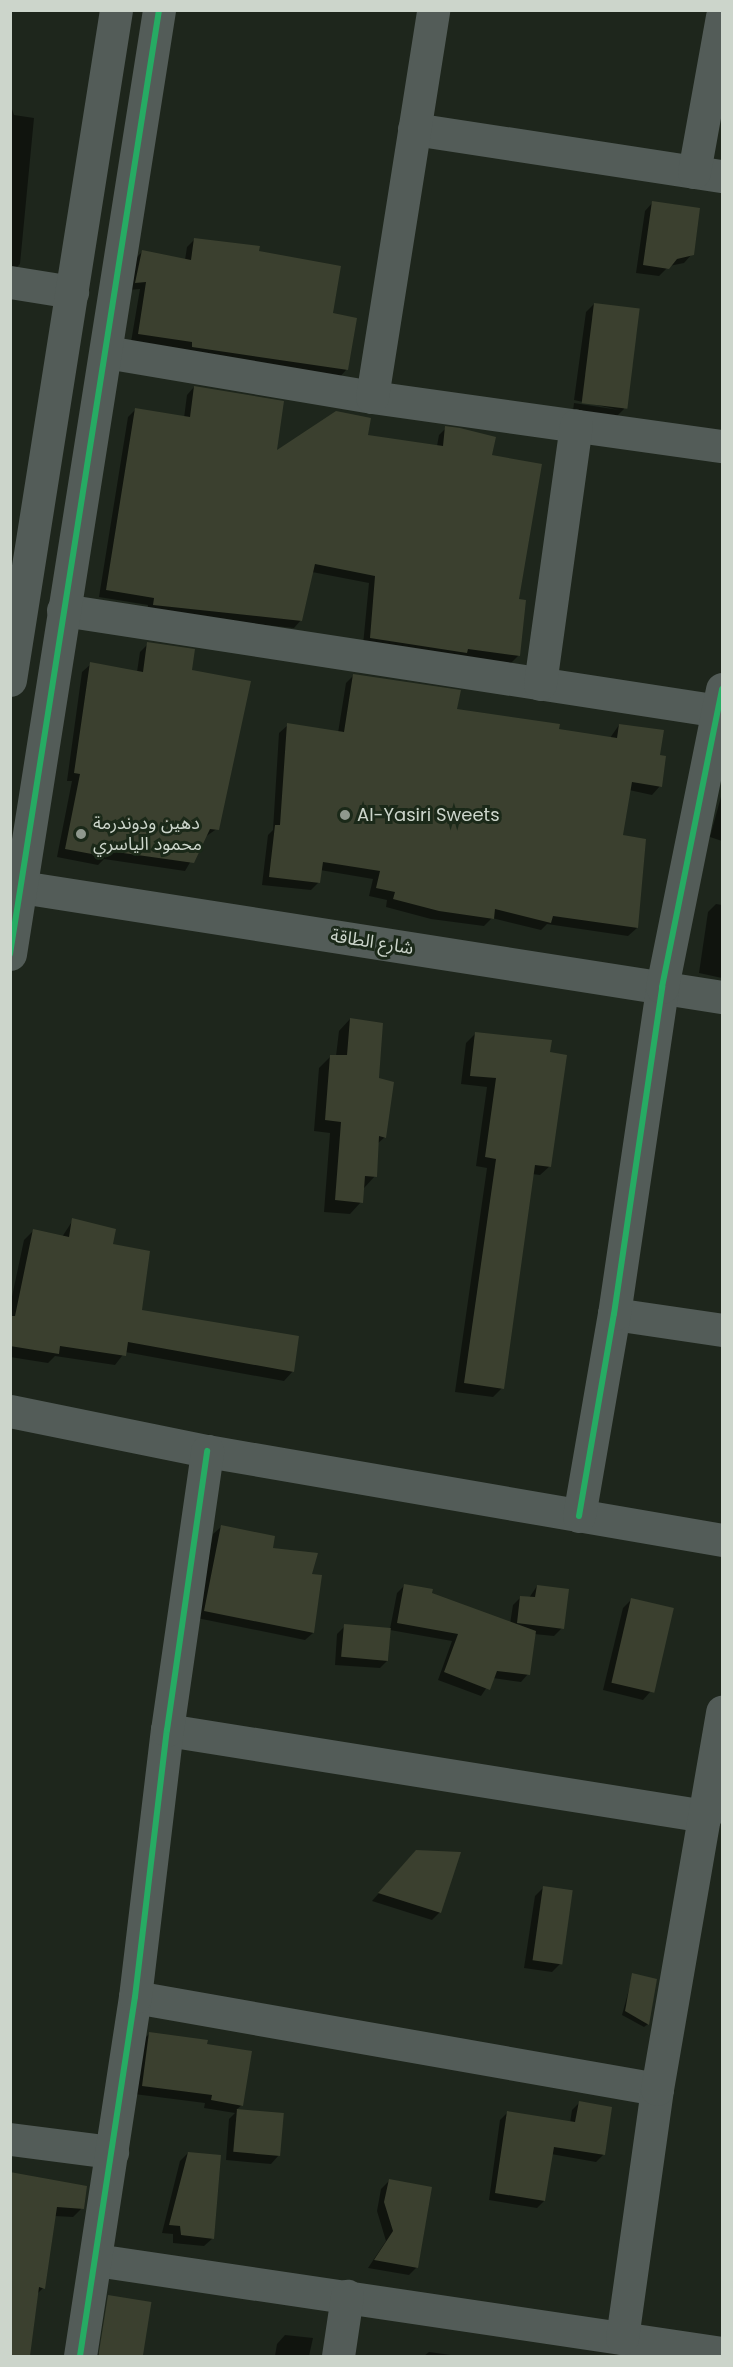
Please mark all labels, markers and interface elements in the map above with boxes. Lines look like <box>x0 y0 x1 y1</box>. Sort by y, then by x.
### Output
place label: Al-Yasiri Sweets <box>357 804 500 826</box>
marker: Al-Yasiri Sweets <box>338 808 352 822</box>
place label: دهين ودوندرمة محمود الياسري <box>93 813 202 856</box>
marker: دهين ودوندرمة محمود الياسري <box>74 827 88 841</box>
street label: شارع الطاقة <box>329 925 415 959</box>

